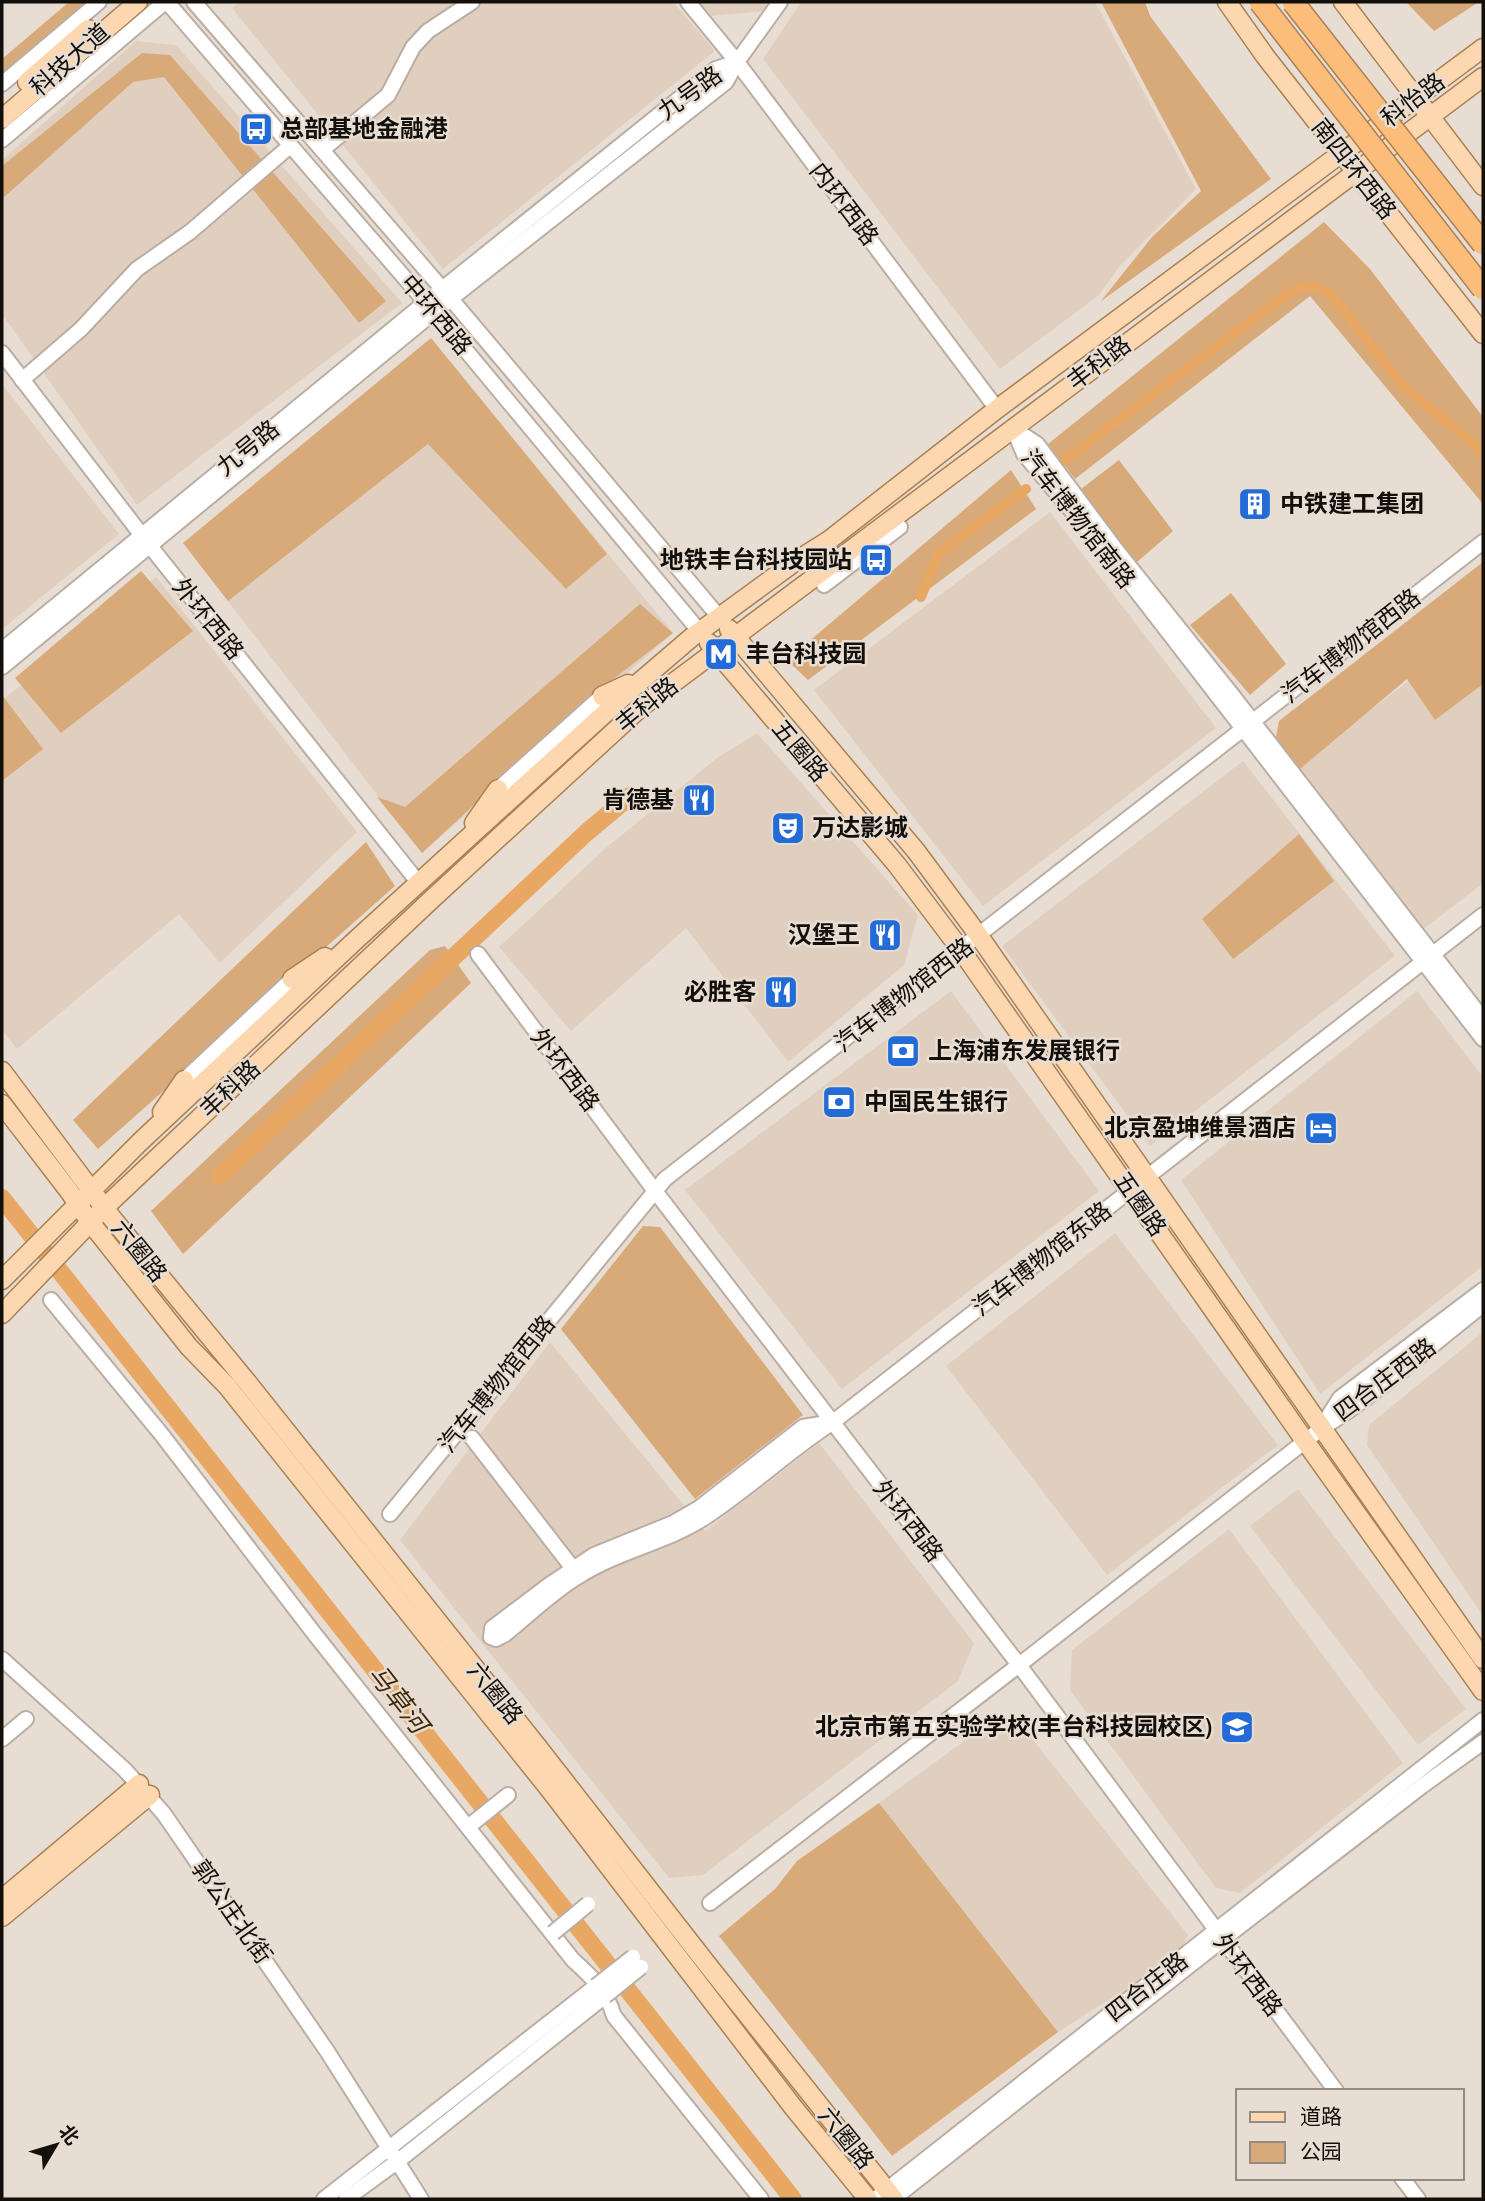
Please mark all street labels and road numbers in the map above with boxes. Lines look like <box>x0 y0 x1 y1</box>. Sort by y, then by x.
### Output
street label: 科技大道 <box>23 16 116 103</box>
street label: 九号路 <box>651 58 728 126</box>
street label: 科怡路 <box>1374 65 1451 134</box>
street label: 南四环西路 <box>1305 111 1404 226</box>
street label: 内环西路 <box>803 155 886 251</box>
street label: 中环西路 <box>394 267 480 361</box>
street label: 丰科路 <box>1060 328 1137 397</box>
street label: 九号路 <box>209 412 285 482</box>
street label: 汽车博物馆南路 <box>1014 442 1143 594</box>
street label: 外环西路 <box>166 571 251 666</box>
street label: 汽车博物馆西路 <box>1274 581 1426 710</box>
street label: 丰科路 <box>608 669 684 739</box>
street label: 五圈路 <box>765 712 836 788</box>
street label: 汽车博物馆西路 <box>827 930 979 1059</box>
street label: 外环西路 <box>524 1021 607 1117</box>
street label: 丰科路 <box>192 1052 267 1125</box>
street label: 五圈路 <box>1107 1165 1175 1242</box>
street label: 汽车博物馆东路 <box>965 1194 1117 1323</box>
street label: 六圈路 <box>105 1212 175 1288</box>
street label: 汽车博物馆西路 <box>431 1308 562 1459</box>
street label: 四合庄西路 <box>1327 1330 1442 1428</box>
street label: 外环西路 <box>867 1473 951 1568</box>
street label: 六圈路 <box>461 1654 531 1730</box>
street label: 郭公庄北街 <box>185 1853 280 1970</box>
street label: 外环西路 <box>1207 1926 1290 2022</box>
street label: 四合庄路 <box>1099 1944 1194 2028</box>
street label: 六圈路 <box>812 2099 882 2175</box>

